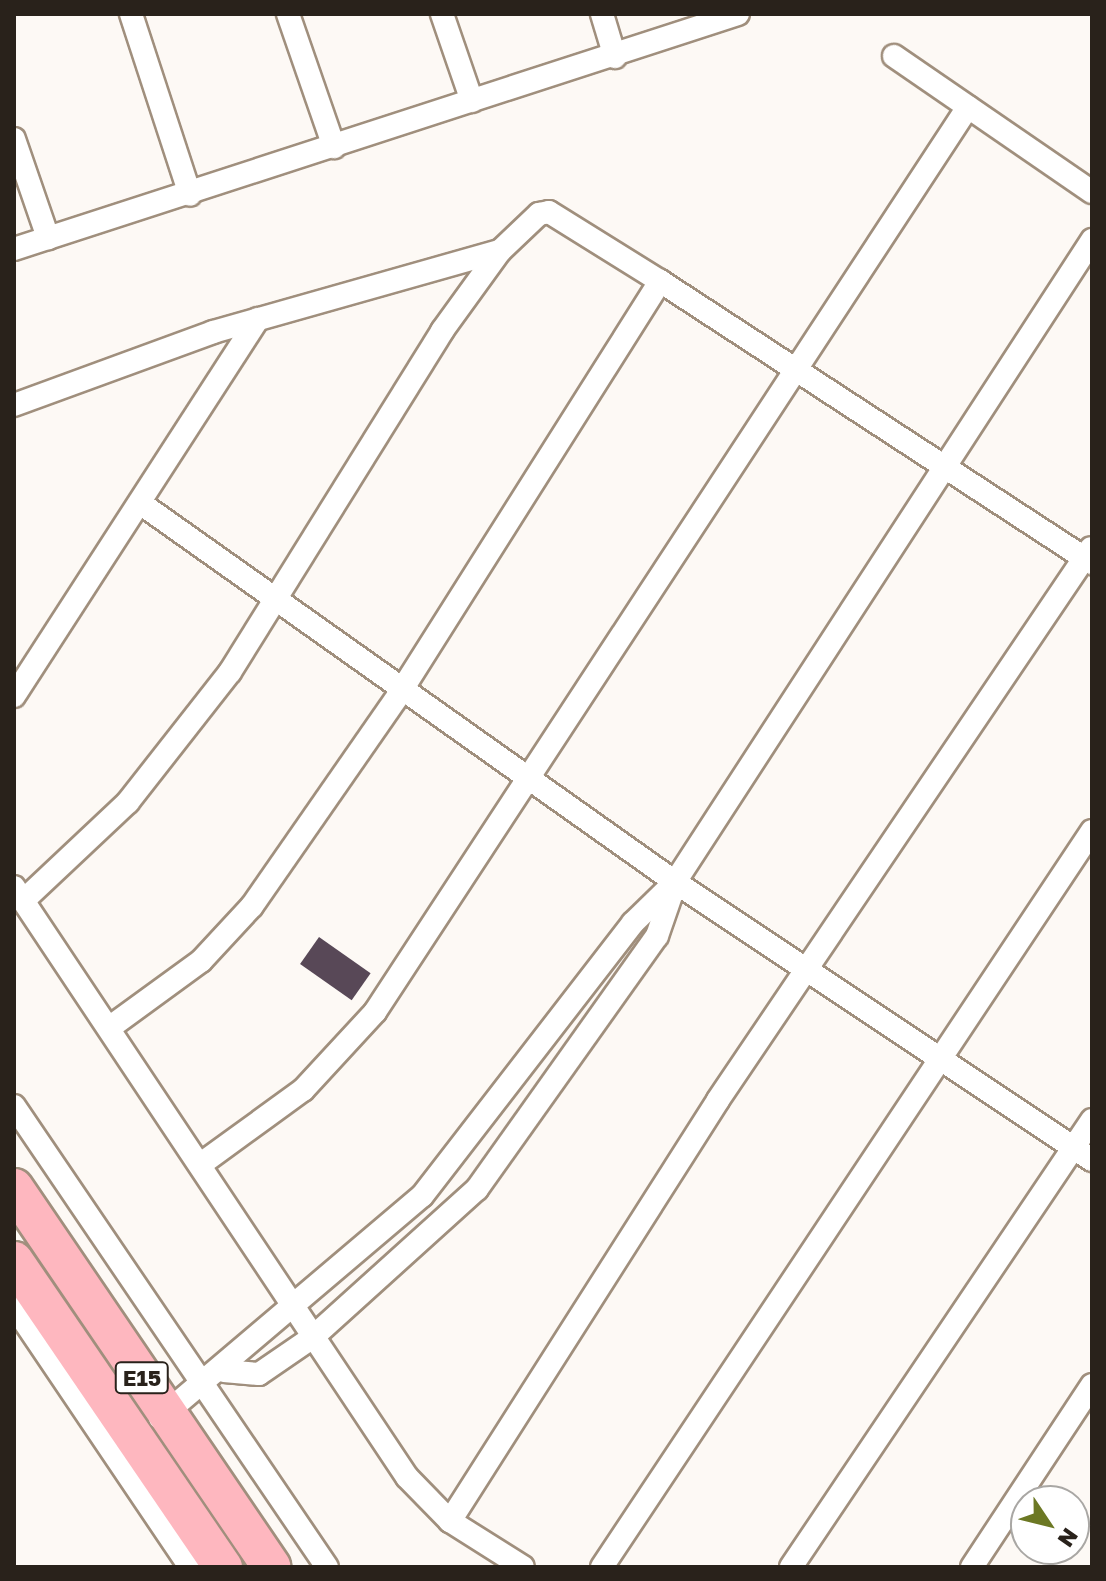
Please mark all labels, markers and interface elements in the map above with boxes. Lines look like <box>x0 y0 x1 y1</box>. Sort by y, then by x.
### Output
road number: E15 <box>114 1360 170 1396</box>
north arrow <box>1010 1485 1090 1565</box>
text: N <box>1053 1523 1084 1552</box>

